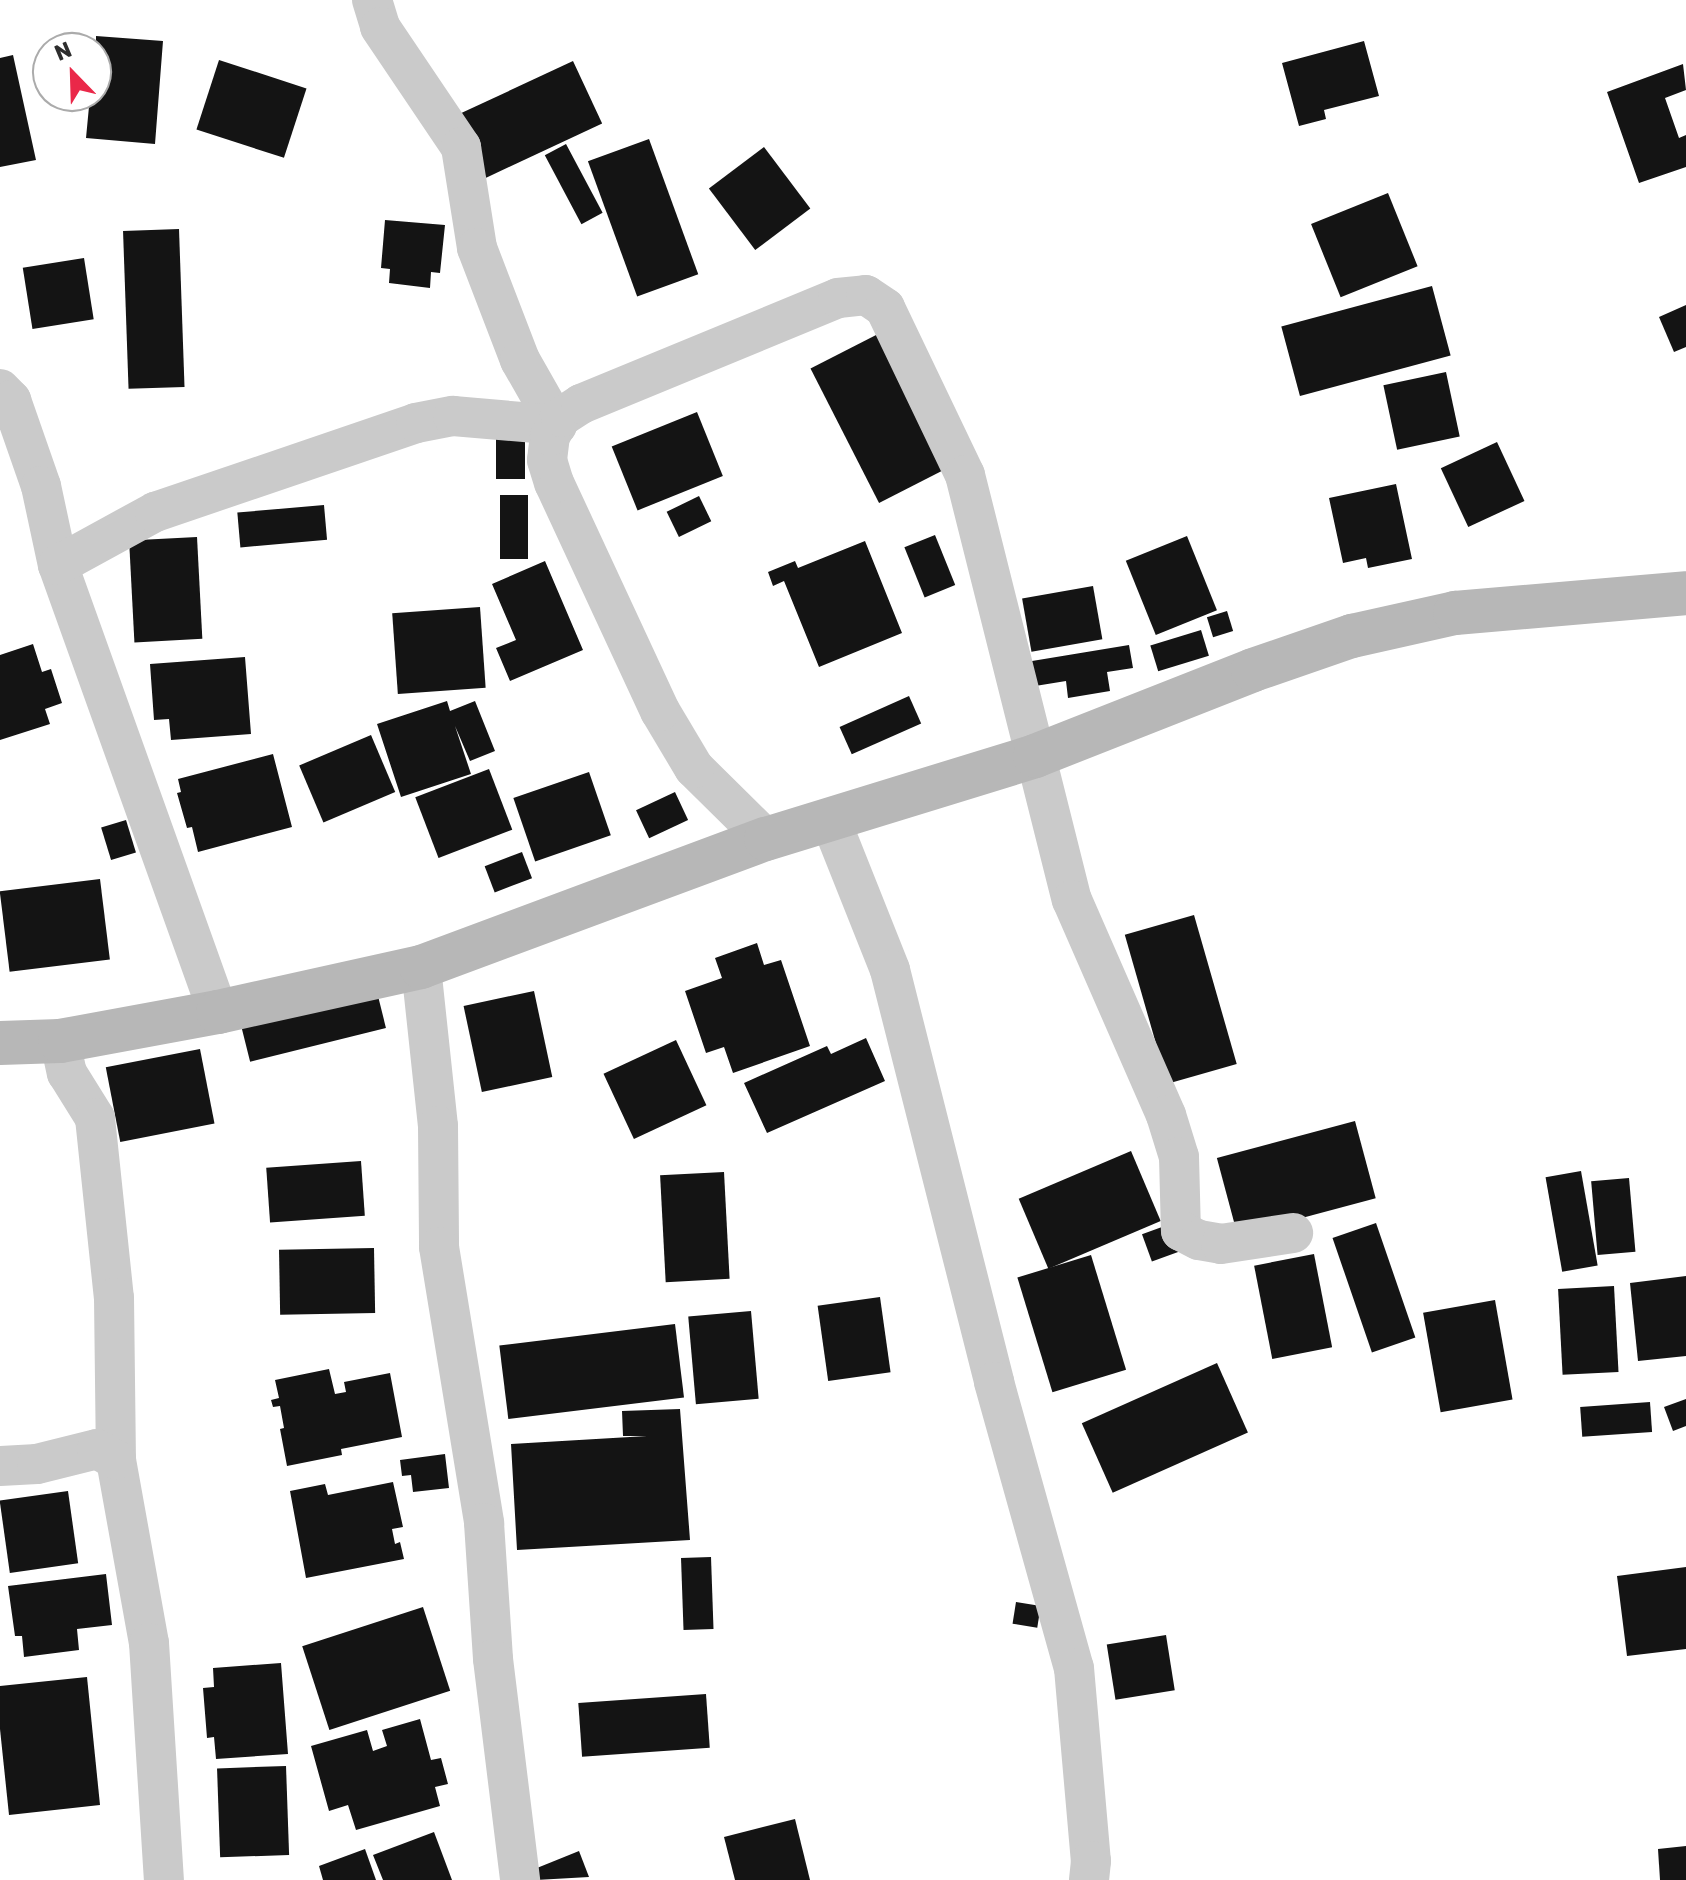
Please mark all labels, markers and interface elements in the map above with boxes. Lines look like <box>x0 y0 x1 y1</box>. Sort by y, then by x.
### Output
north arrow <box>32 32 112 112</box>
text: N <box>51 36 76 67</box>

